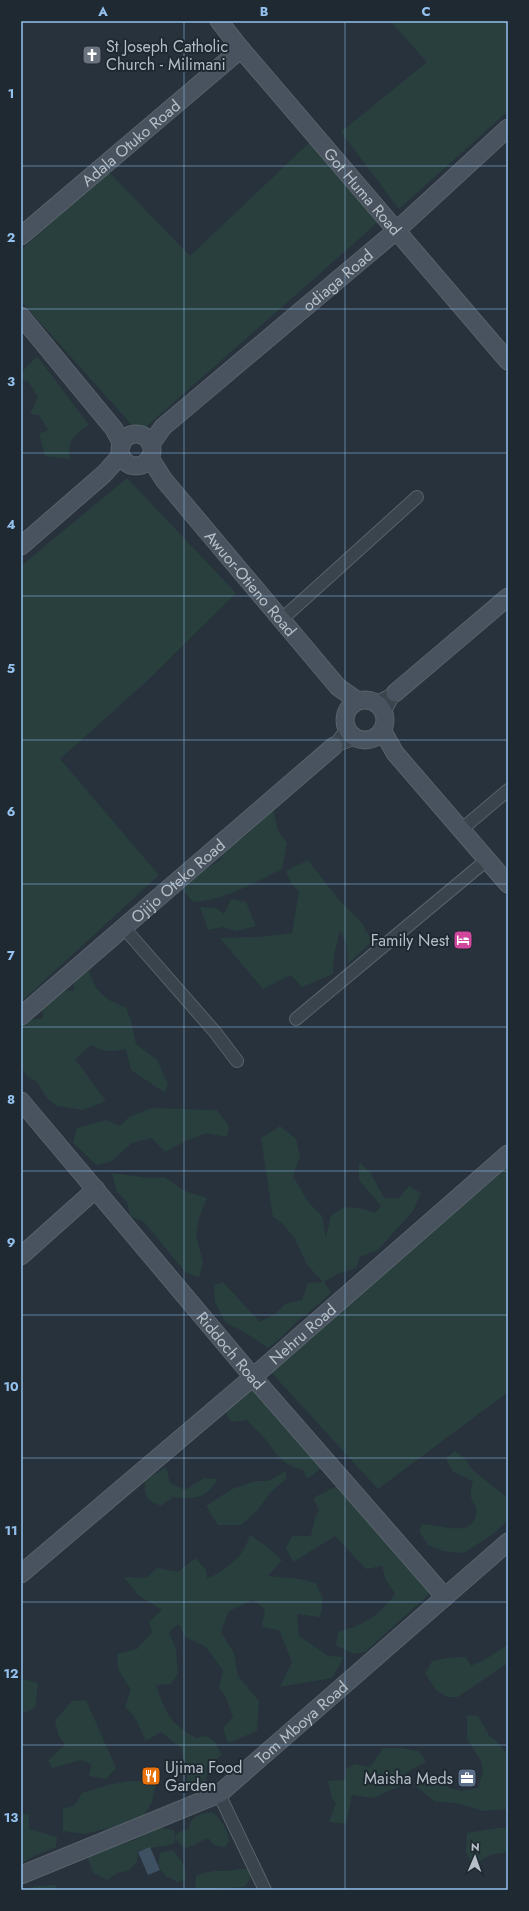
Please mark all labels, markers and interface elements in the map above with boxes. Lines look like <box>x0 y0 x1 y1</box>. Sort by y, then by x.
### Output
text: A <box>97 2 108 21</box>
text: B <box>260 2 269 21</box>
text: C <box>421 2 431 21</box>
place label: St Joseph Catholic Church - Milimani <box>106 35 228 76</box>
church icon: St Joseph Catholic Church - Milimani <box>81 44 103 66</box>
text: 1 <box>8 84 14 103</box>
street label: Adala Otuko Road <box>76 94 185 191</box>
street label: Got Huma Road <box>319 142 407 240</box>
text: 2 <box>7 228 15 247</box>
street label: odiaga Road <box>297 244 378 317</box>
text: 3 <box>7 372 15 391</box>
text: 4 <box>6 515 16 534</box>
street label: Awuor-Otieno Road <box>200 525 302 641</box>
text: 5 <box>7 659 15 678</box>
text: 6 <box>7 802 16 821</box>
street label: Ojijo Oteko Road <box>126 834 230 928</box>
place label: Family Nest <box>371 929 449 952</box>
hotel icon: Family Nest <box>452 929 474 951</box>
text: 7 <box>7 946 15 965</box>
text: 8 <box>7 1090 15 1109</box>
text: 9 <box>7 1233 16 1252</box>
street label: Nehru Road <box>264 1298 341 1370</box>
street label: Riddoch Road <box>191 1307 270 1395</box>
text: 10 <box>3 1377 19 1396</box>
text: 11 <box>4 1521 18 1540</box>
text: 12 <box>3 1664 19 1683</box>
street label: Tom Mboya Road <box>250 1675 353 1769</box>
place label: Ujima Food Garden <box>165 1756 242 1797</box>
restaurant icon: Ujima Food Garden <box>140 1765 162 1787</box>
place label: Maisha Meds <box>364 1767 453 1790</box>
office icon: Maisha Meds <box>456 1767 478 1789</box>
text: 13 <box>4 1808 18 1827</box>
north arrow <box>455 1837 495 1877</box>
text: N <box>471 1839 480 1855</box>

